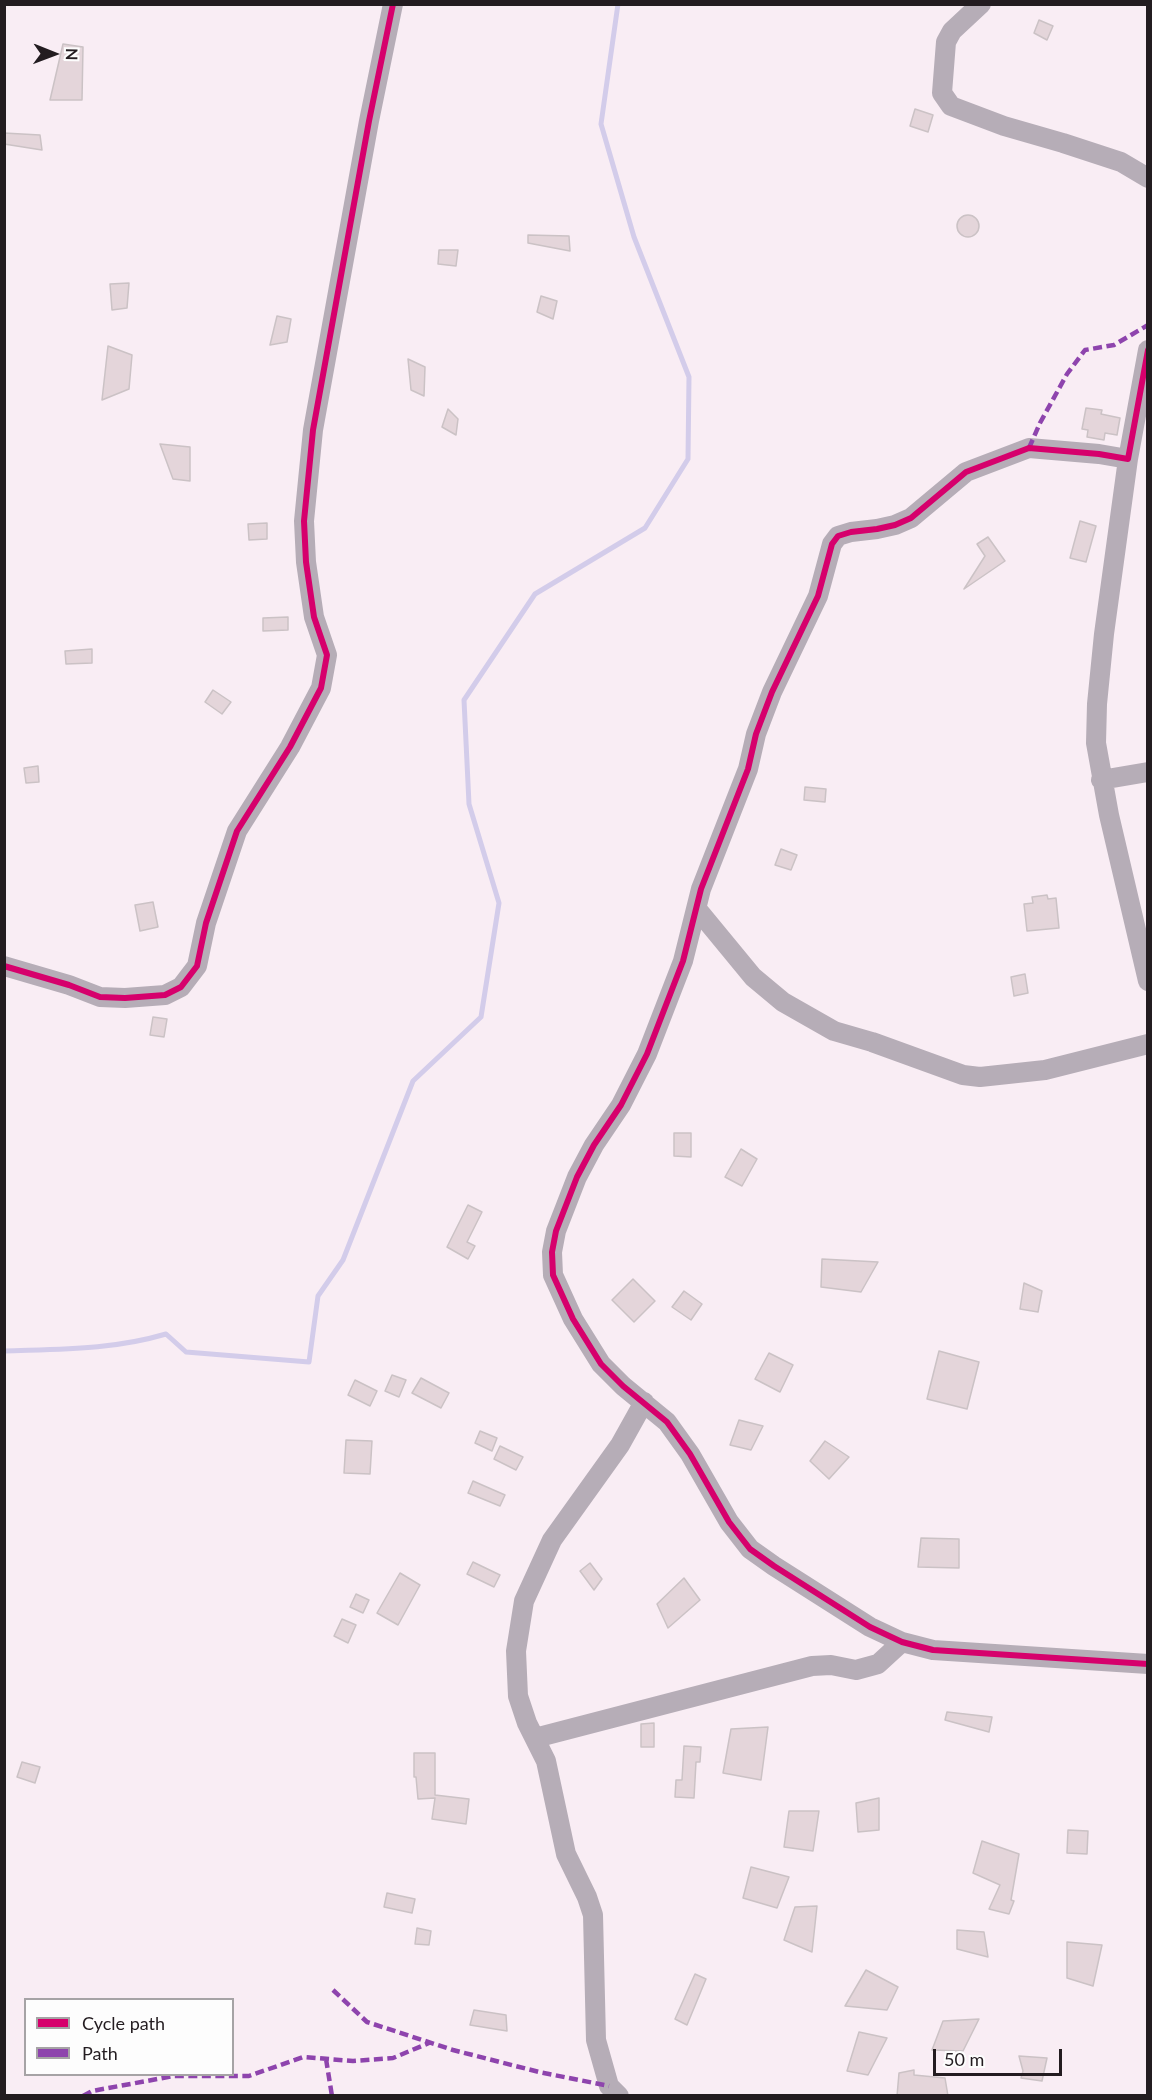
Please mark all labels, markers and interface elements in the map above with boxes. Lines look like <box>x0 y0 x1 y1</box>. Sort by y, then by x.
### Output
north arrow <box>24 24 84 84</box>
text: N <box>63 48 82 61</box>
legend <box>24 1998 234 2076</box>
text: Cycle path <box>82 2012 165 2034</box>
scale bar <box>936 2037 1065 2075</box>
text: Path <box>82 2042 118 2064</box>
text: 50 m <box>944 2048 984 2070</box>

